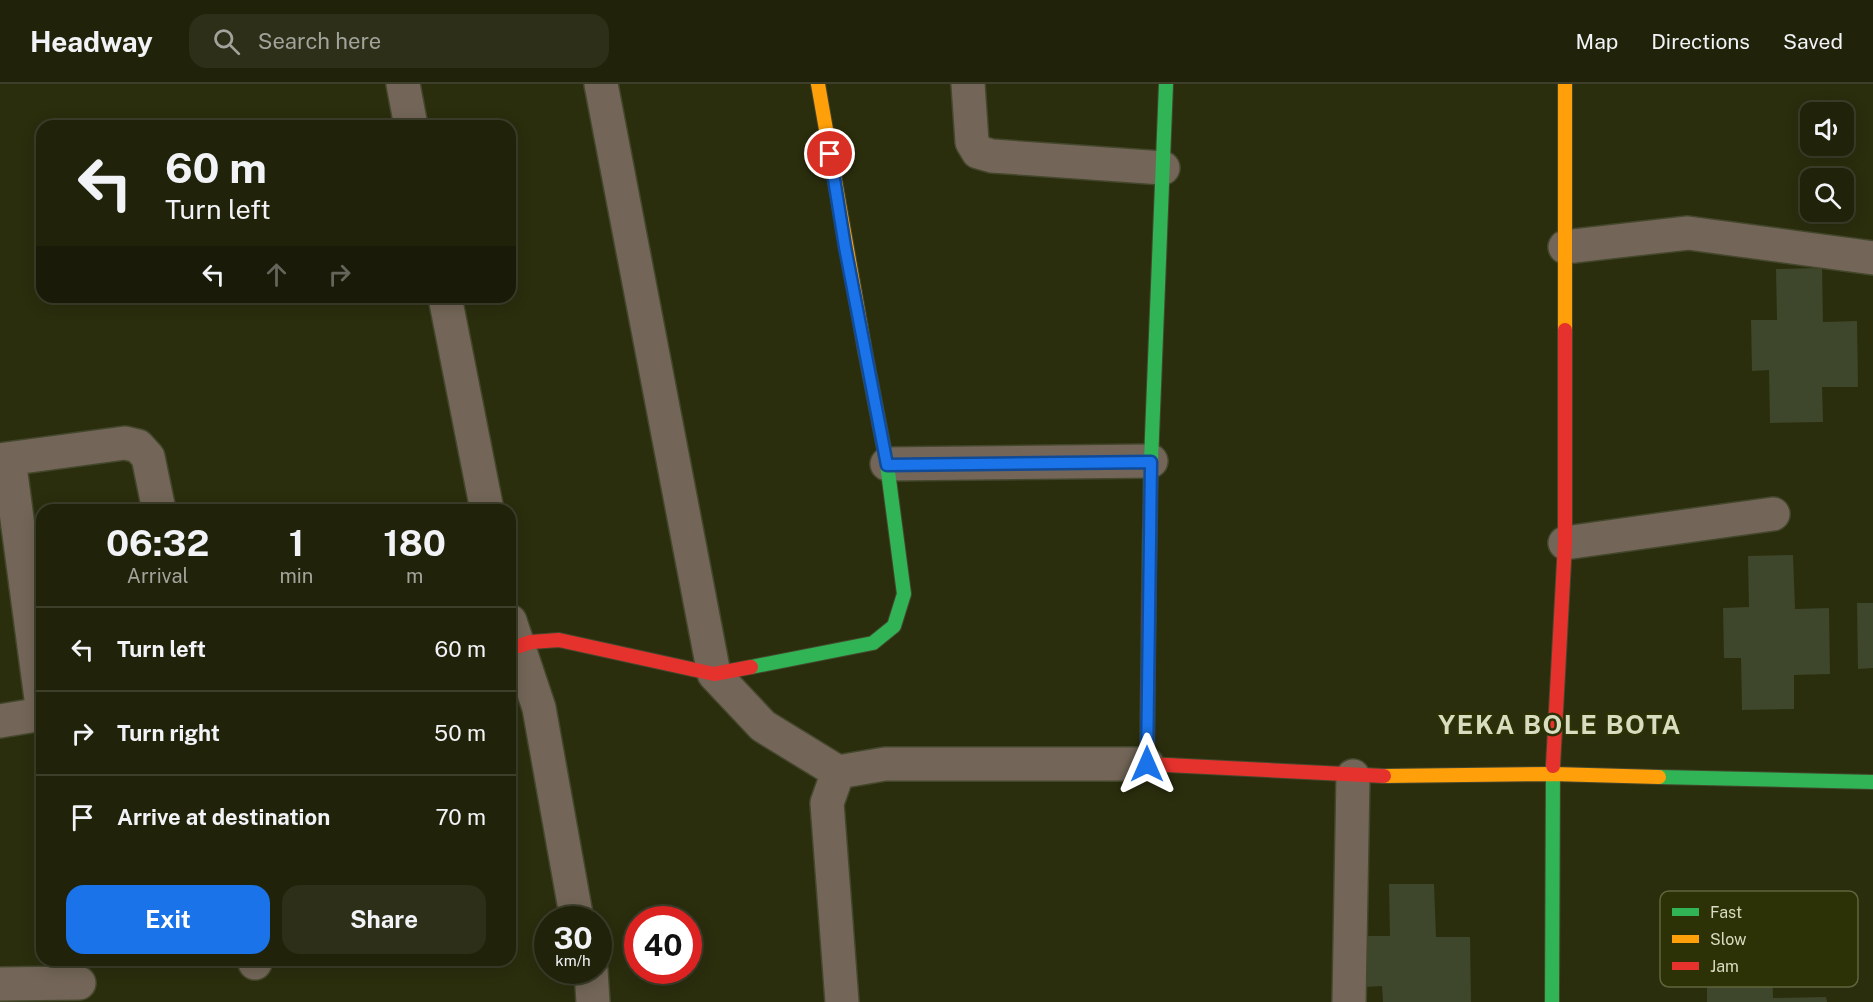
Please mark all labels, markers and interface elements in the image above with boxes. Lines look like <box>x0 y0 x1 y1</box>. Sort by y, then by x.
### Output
search box <box>189 14 609 68</box>
text: Headway <box>30 25 153 58</box>
icon: search <box>210 25 243 58</box>
text: Search here <box>258 28 381 54</box>
text: Map <box>1576 29 1618 54</box>
text: Directions <box>1651 29 1750 54</box>
text: Saved <box>1783 29 1843 54</box>
map controls <box>1800 102 1854 222</box>
button: sound <box>1800 102 1854 156</box>
pin <box>804 128 855 179</box>
icon: arrive <box>813 137 846 170</box>
text: 60 m <box>165 143 267 192</box>
icon: left <box>66 144 144 222</box>
button: search <box>1800 168 1854 222</box>
text: Turn left <box>165 193 271 225</box>
icon: left <box>197 258 230 291</box>
icon: ahead <box>260 258 293 291</box>
icon: right <box>323 258 356 291</box>
text: 06:32 <box>106 522 209 564</box>
text: 1 <box>289 522 304 564</box>
text: 180 <box>383 522 446 564</box>
text: Arrival <box>127 564 189 588</box>
text: min <box>279 564 313 588</box>
text: m <box>406 564 423 588</box>
icon: left <box>66 633 99 666</box>
text: Turn left <box>117 636 206 662</box>
text: 60 m <box>435 636 486 662</box>
district label: YEKA BOLE BOTA <box>1438 709 1682 740</box>
icon: right <box>66 717 99 750</box>
text: Turn right <box>117 720 220 746</box>
text: 50 m <box>434 720 486 746</box>
position arrow <box>1115 732 1179 796</box>
icon: arrive <box>66 801 99 834</box>
text: Arrive at destination <box>117 804 330 830</box>
text: 70 m <box>435 804 486 830</box>
button: Exit <box>66 885 270 954</box>
button: Share <box>282 885 486 954</box>
legend <box>1660 891 1858 987</box>
text: Fast <box>1710 903 1742 922</box>
speed limit sign: 40 <box>624 906 702 984</box>
text: 30 <box>553 920 593 956</box>
text: Slow <box>1710 930 1747 949</box>
text: km/h <box>555 952 591 969</box>
text: Jam <box>1710 957 1739 976</box>

